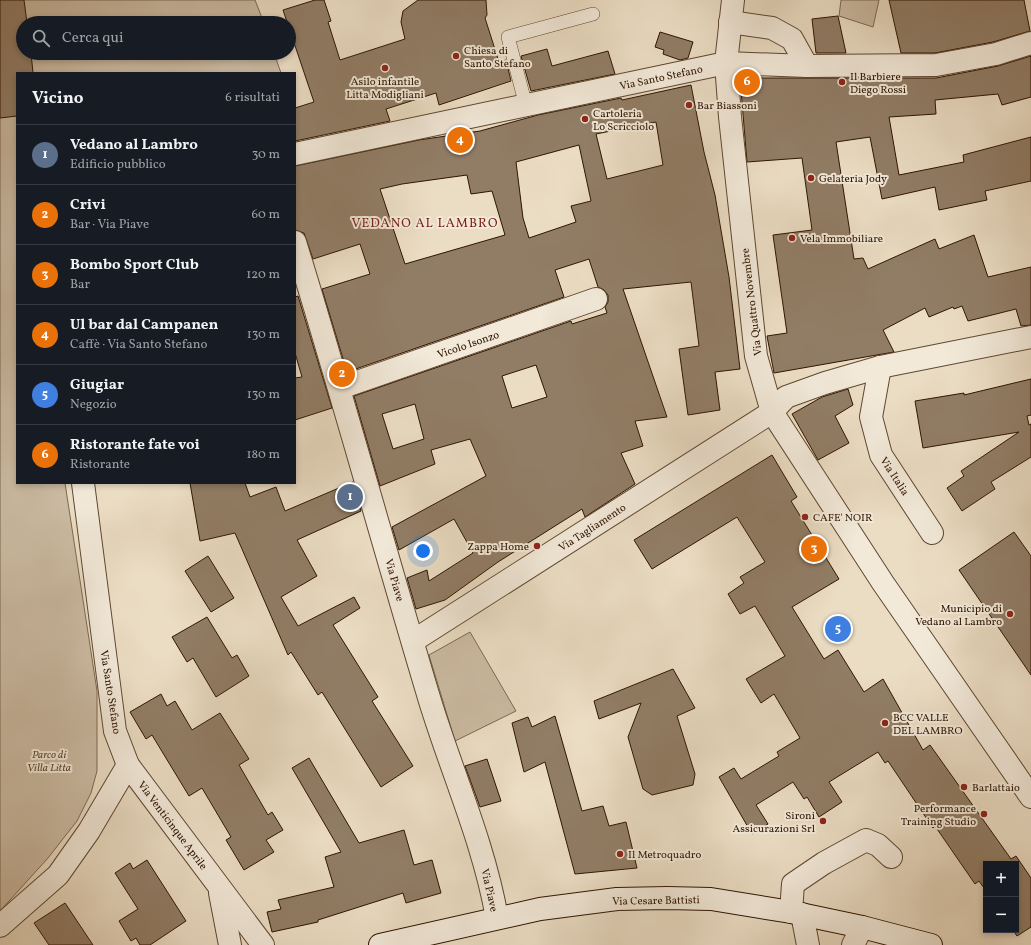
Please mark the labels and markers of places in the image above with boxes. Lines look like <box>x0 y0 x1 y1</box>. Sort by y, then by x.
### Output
place label: Chiesa di Santo Stefano <box>464 44 531 72</box>
marker: Chiesa di Santo Stefano <box>451 51 461 61</box>
marker: Asilo infantile Litta Modigliani <box>380 63 390 73</box>
pin: 6 <box>734 67 760 97</box>
place label: Il Barbiere Diego Rossi <box>850 70 906 98</box>
place label: Asilo infantile Litta Modigliani <box>346 75 424 103</box>
marker: Il Barbiere Diego Rossi <box>837 77 847 87</box>
place label: Bar Biassoni <box>697 99 757 114</box>
marker: Bar Biassoni <box>684 100 694 110</box>
place label: Cartoleria Lo Scricciolo <box>593 107 654 135</box>
marker: Cartoleria Lo Scricciolo <box>580 114 590 124</box>
pin: 4 <box>447 125 473 155</box>
place label: Gelateria Jody <box>819 172 887 187</box>
marker: Gelateria Jody <box>806 173 816 183</box>
place label: Vela Immobiliare <box>800 232 883 247</box>
marker: Vela Immobiliare <box>787 233 797 243</box>
pin: 2 <box>329 359 355 389</box>
pin: 1 <box>337 482 363 512</box>
place label: CAFE' NOIR <box>813 511 873 526</box>
marker: CAFE' NOIR <box>800 512 810 522</box>
pin: 3 <box>801 534 827 564</box>
place label: Zappa Home <box>467 540 529 555</box>
marker: Zappa Home <box>532 541 542 551</box>
place label: Municipio di Vedano al Lambro <box>915 602 1002 630</box>
marker: Municipio di Vedano al Lambro <box>1005 609 1015 619</box>
pin: 5 <box>825 614 851 644</box>
place label: BCC VALLE DEL LAMBRO <box>893 711 963 739</box>
marker: BCC VALLE DEL LAMBRO <box>880 718 890 728</box>
place label: Barlattaio <box>972 781 1020 796</box>
marker: Barlattaio <box>959 782 969 792</box>
place label: Performance Training Studio <box>901 802 976 830</box>
place label: Sironi Assicurazioni Srl <box>733 809 815 837</box>
marker: Performance Training Studio <box>979 809 989 819</box>
marker: Sironi Assicurazioni Srl <box>818 816 828 826</box>
place label: Il Metroquadro <box>628 848 701 863</box>
marker: Il Metroquadro <box>615 849 625 859</box>

